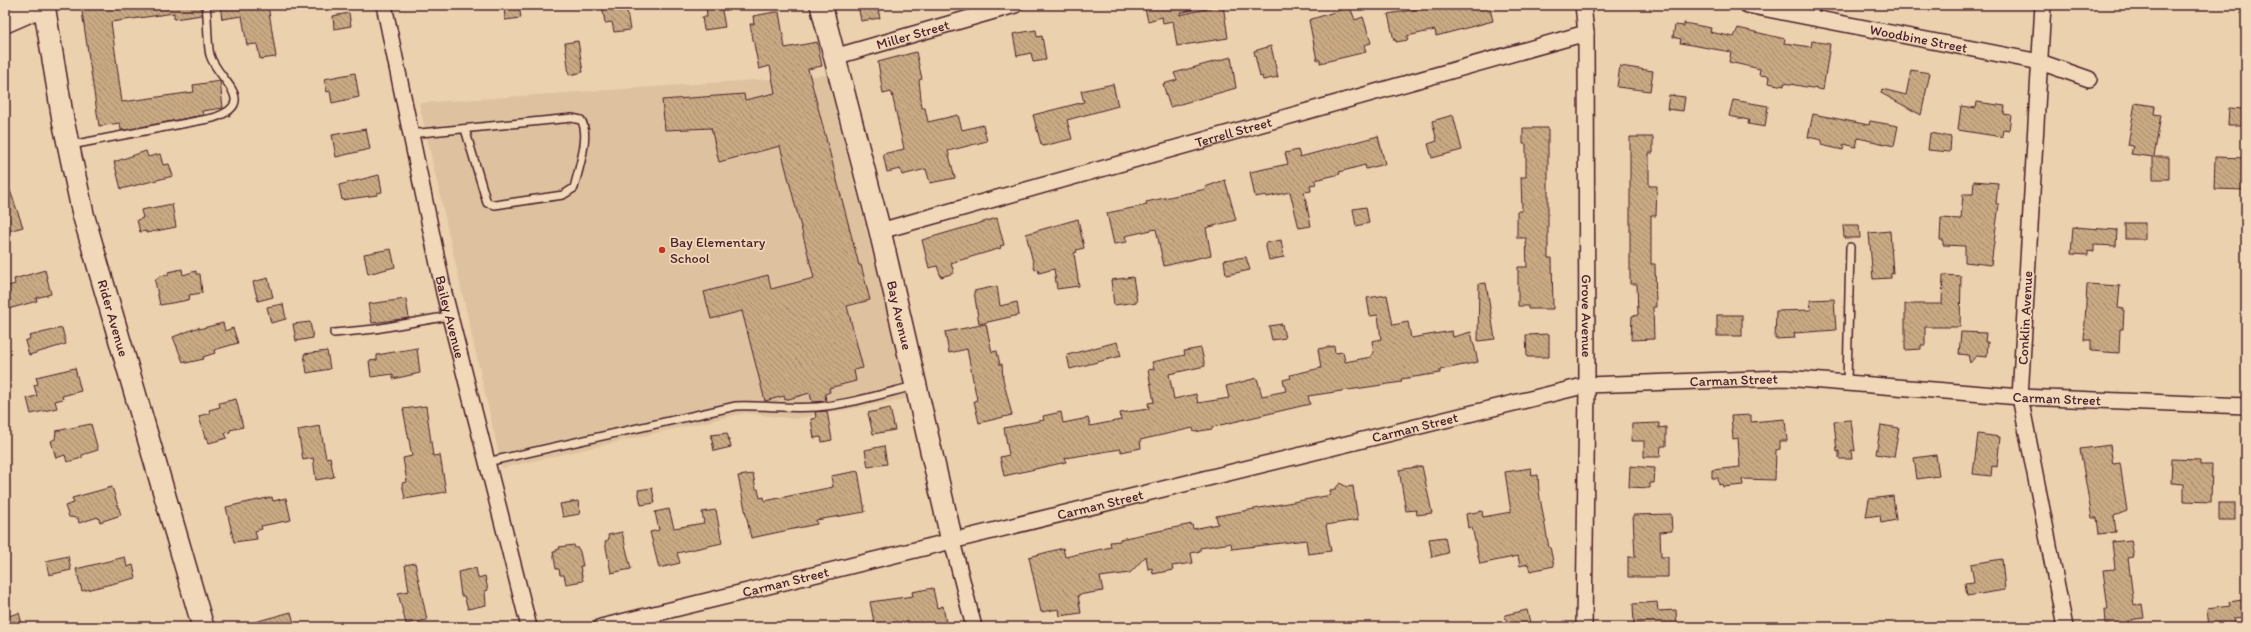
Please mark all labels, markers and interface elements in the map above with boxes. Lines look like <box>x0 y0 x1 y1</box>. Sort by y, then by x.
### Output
street label: Miller Street <box>875 16 951 53</box>
street label: Woodbine Street <box>1868 21 1969 57</box>
street label: Terrell Street <box>1193 114 1274 151</box>
place label: Bay Elementary School <box>670 234 766 267</box>
marker: Bay Elementary School <box>657 245 667 255</box>
street label: Conklin Avenue <box>2015 270 2036 366</box>
street label: Bailey Avenue <box>432 274 468 361</box>
street label: Grove Avenue <box>1578 274 1595 358</box>
street label: Rider Avenue <box>94 278 132 359</box>
street label: Bay Avenue <box>883 279 915 352</box>
street label: Carman Street <box>1689 370 1778 390</box>
street label: Carman Street <box>2012 388 2101 409</box>
street label: Carman Street <box>1370 409 1460 447</box>
street label: Carman Street <box>1055 486 1145 524</box>
street label: Carman Street <box>741 563 831 601</box>

